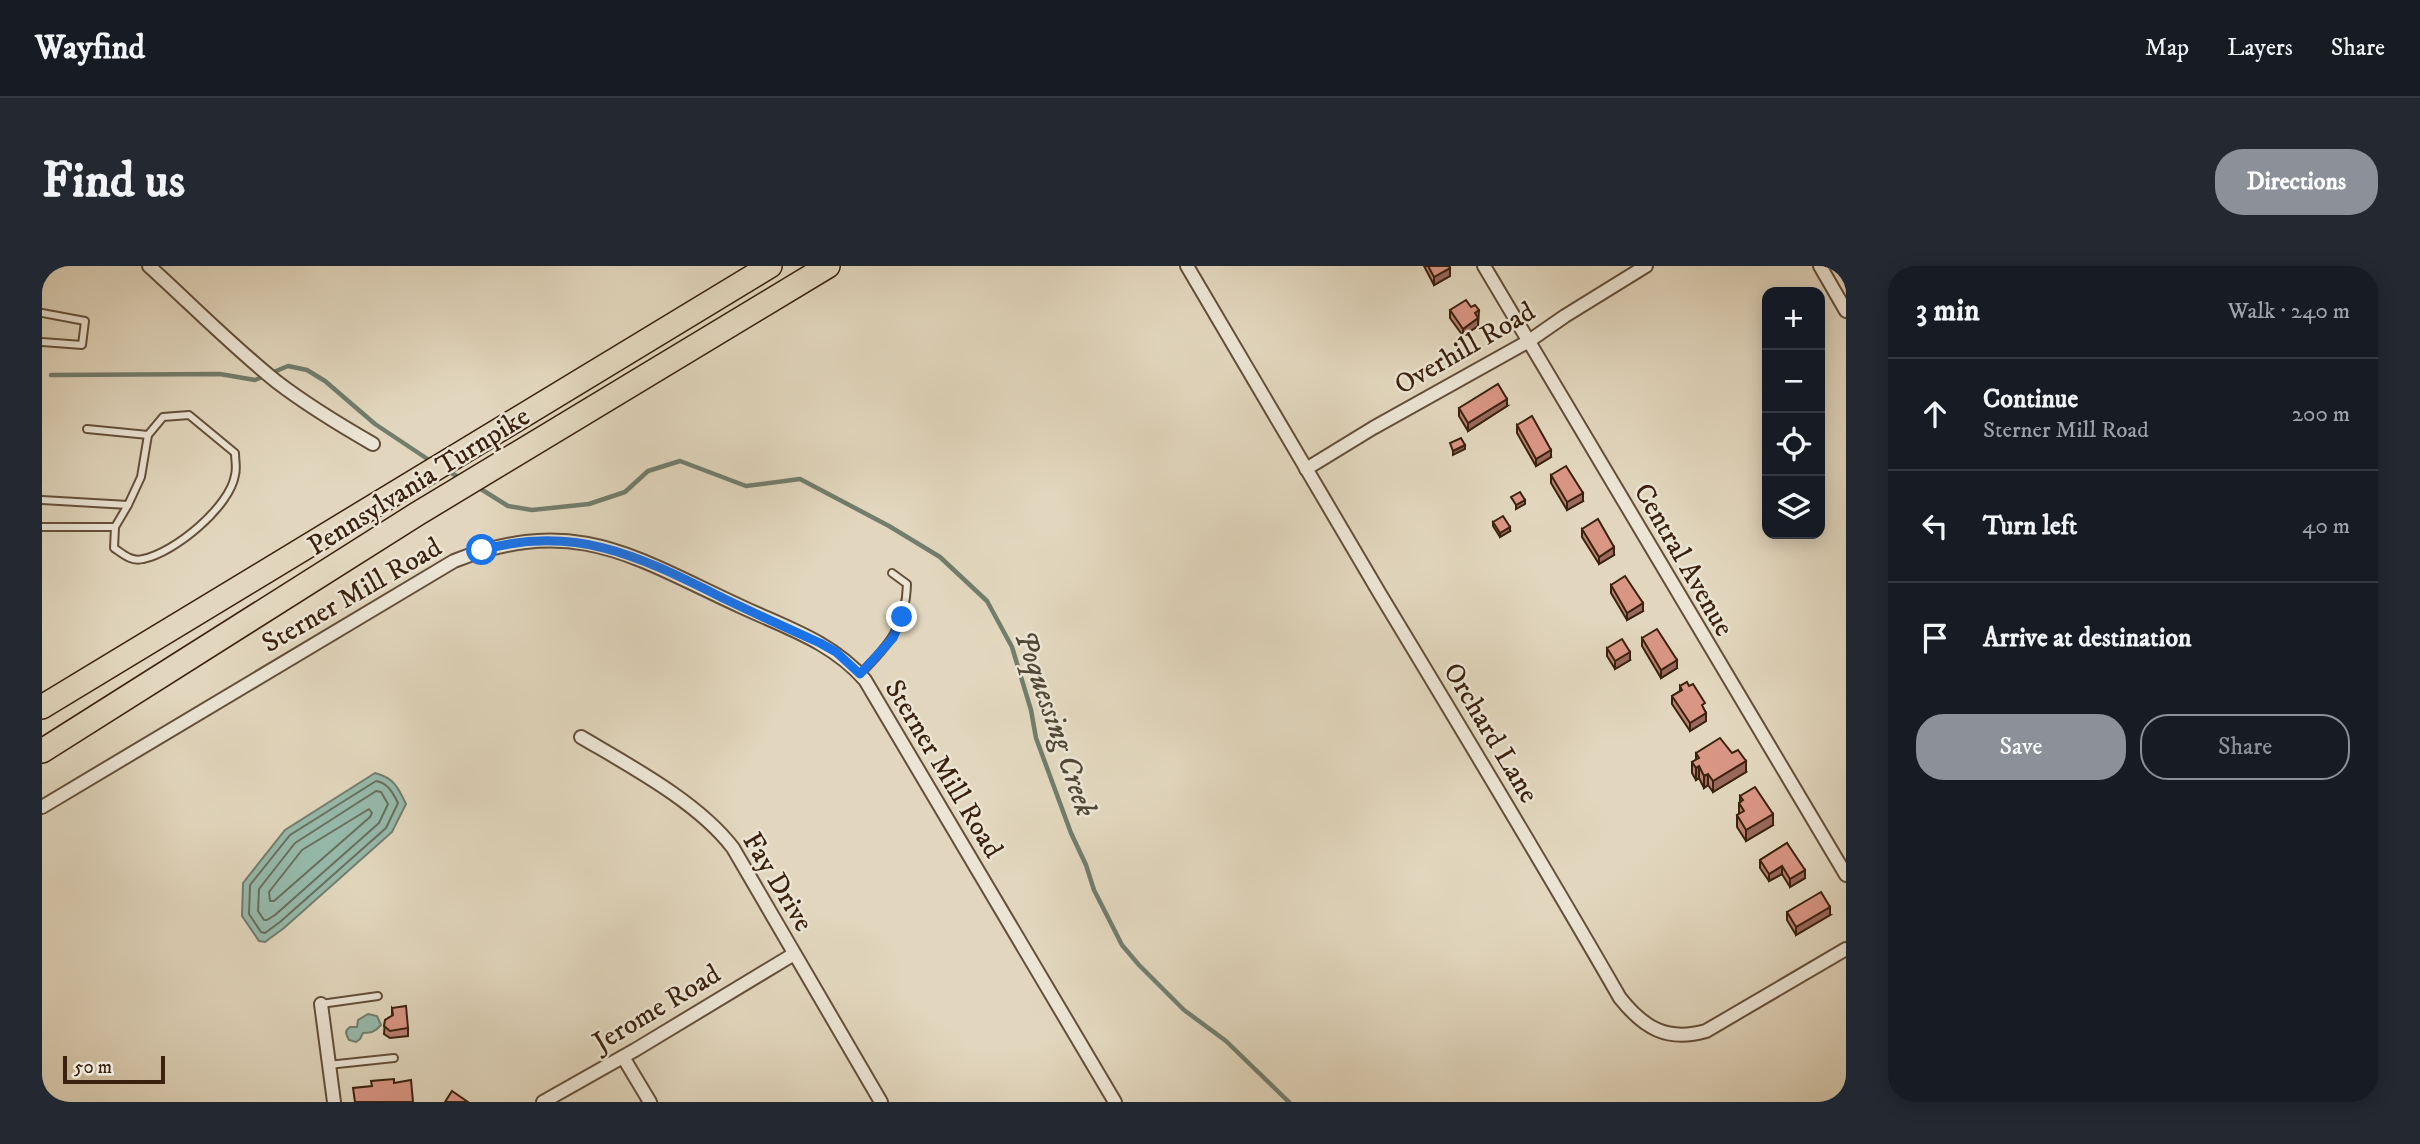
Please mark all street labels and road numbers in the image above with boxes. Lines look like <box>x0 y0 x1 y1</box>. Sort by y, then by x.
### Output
street label: Overhill Road <box>1388 294 1541 403</box>
street label: Pennsylvania Turnpike <box>301 399 536 564</box>
street label: Central Avenue <box>1626 477 1742 643</box>
street label: Sterner Mill Road <box>256 530 448 661</box>
street label: Orchard Lane <box>1435 656 1546 809</box>
street label: Sterner Mill Road <box>877 673 1011 864</box>
street label: Fay Drive <box>734 826 821 938</box>
street label: Jerome Road <box>584 956 727 1062</box>

